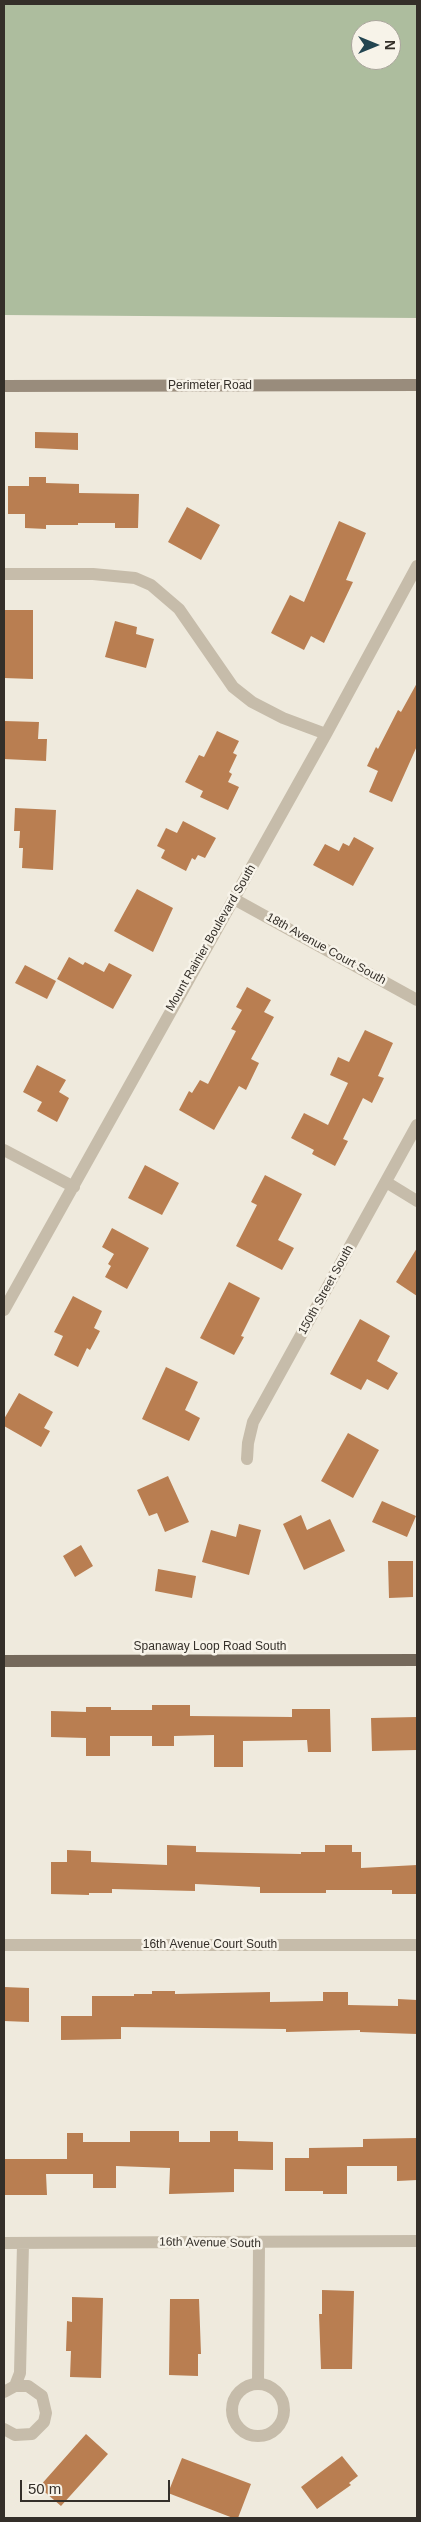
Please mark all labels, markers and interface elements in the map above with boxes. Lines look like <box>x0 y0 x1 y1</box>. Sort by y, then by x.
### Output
north arrow <box>351 20 401 70</box>
text: N <box>382 40 398 50</box>
street label: Perimeter Road <box>168 379 252 393</box>
street label: Mount Rainier Boulevard South <box>163 862 259 1014</box>
street label: 18th Avenue Court South <box>264 910 388 988</box>
street label: 150th Street South <box>295 1243 357 1337</box>
street label: Spanaway Loop Road South <box>134 1640 286 1654</box>
street label: 16th Avenue Court South <box>143 1938 277 1952</box>
street label: 16th Avenue South <box>159 2235 261 2251</box>
scale bar <box>22 2470 172 2502</box>
text: 50 m <box>28 2480 61 2497</box>

